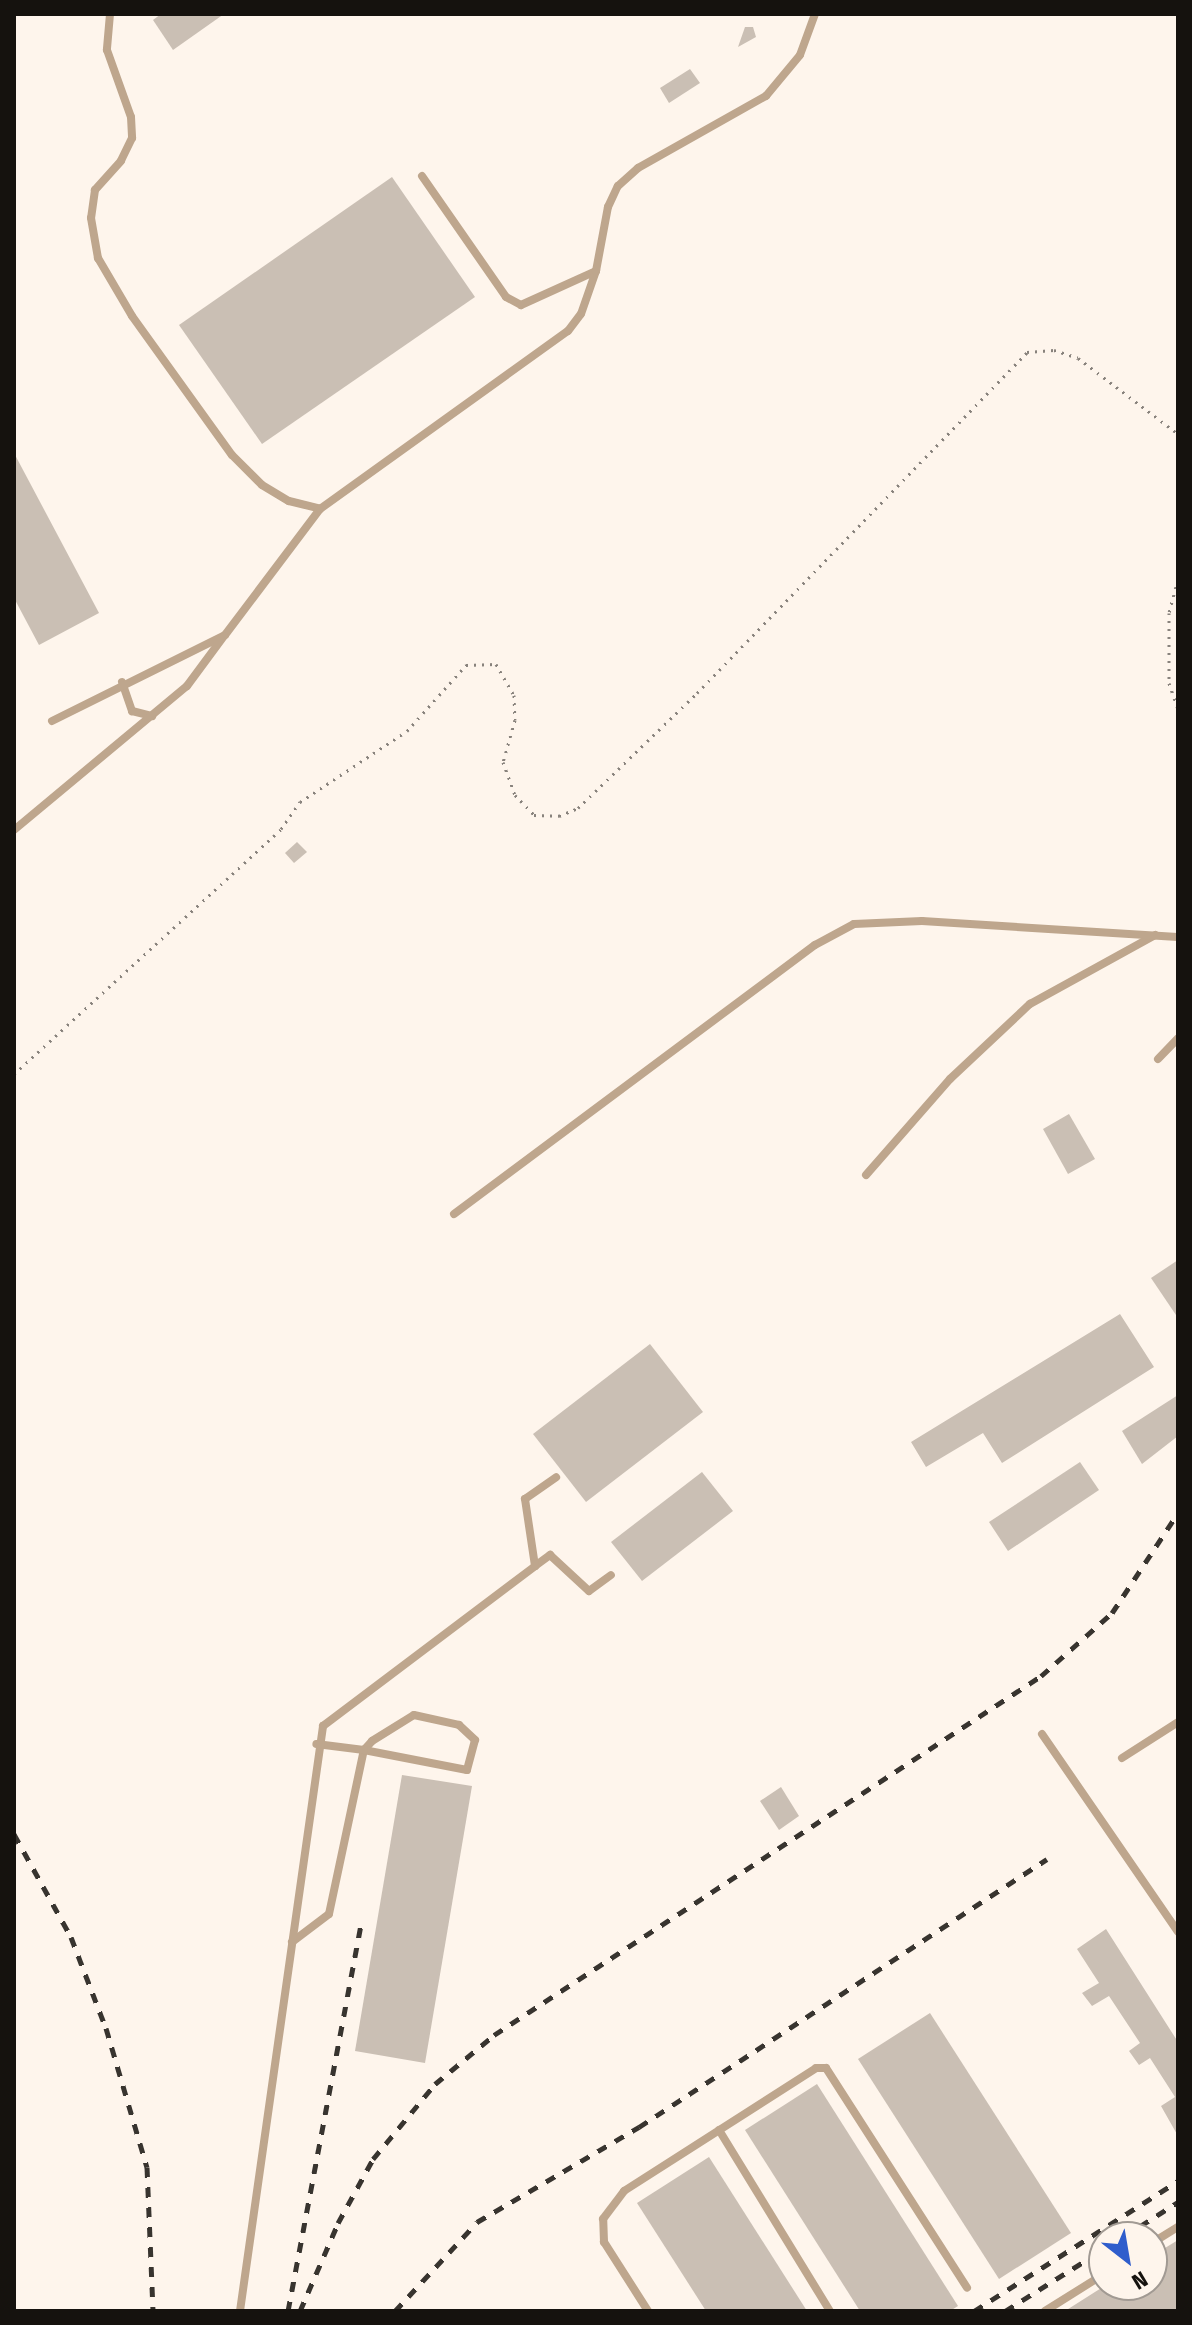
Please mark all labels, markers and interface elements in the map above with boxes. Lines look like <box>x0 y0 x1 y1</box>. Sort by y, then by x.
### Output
north arrow <box>1088 2221 1168 2301</box>
text: N <box>1127 2265 1152 2295</box>

